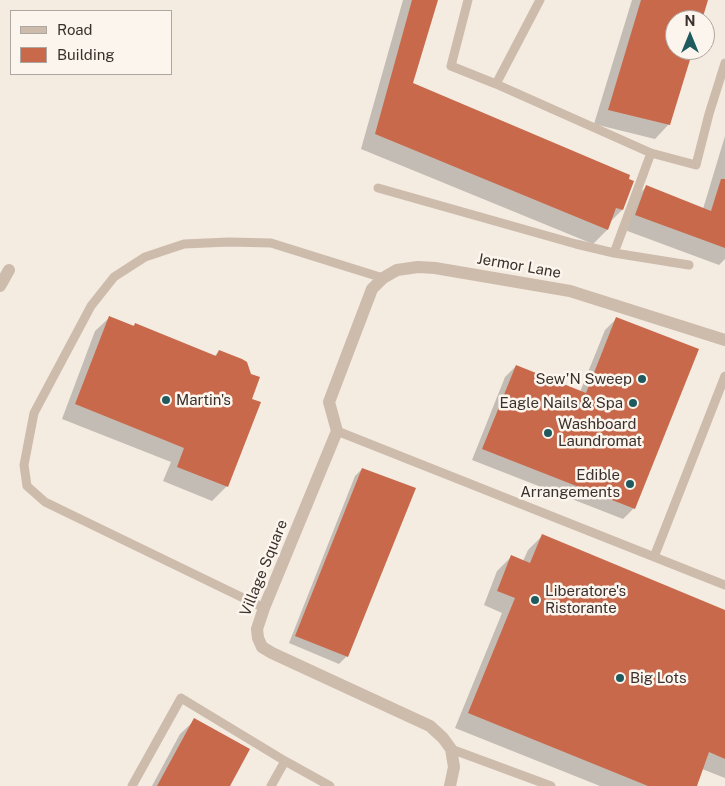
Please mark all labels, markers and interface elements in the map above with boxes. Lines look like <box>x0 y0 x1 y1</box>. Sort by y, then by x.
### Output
legend <box>10 10 172 75</box>
north arrow <box>665 10 715 60</box>
text: N <box>685 13 695 29</box>
text: Road <box>57 21 93 38</box>
text: Building <box>57 46 115 63</box>
street label: Jermor Lane <box>476 250 562 282</box>
place label: Sew'N Sweep <box>535 370 632 388</box>
marker: Sew'N Sweep <box>636 373 648 385</box>
place label: Martin's <box>176 391 231 409</box>
marker: Martin's <box>160 394 172 406</box>
place label: Eagle Nails & Spa <box>499 394 623 412</box>
marker: Eagle Nails & Spa <box>627 397 639 409</box>
place label: Washboard Laundromat <box>558 415 642 450</box>
marker: Washboard Laundromat <box>542 427 554 439</box>
place label: Edible Arrangements <box>520 466 620 501</box>
marker: Edible Arrangements <box>624 478 636 490</box>
street label: Village Square <box>236 517 292 619</box>
place label: Liberatore's Ristorante <box>545 582 626 617</box>
marker: Liberatore's Ristorante <box>529 594 541 606</box>
place label: Big Lots <box>630 669 687 687</box>
marker: Big Lots <box>614 672 626 684</box>

